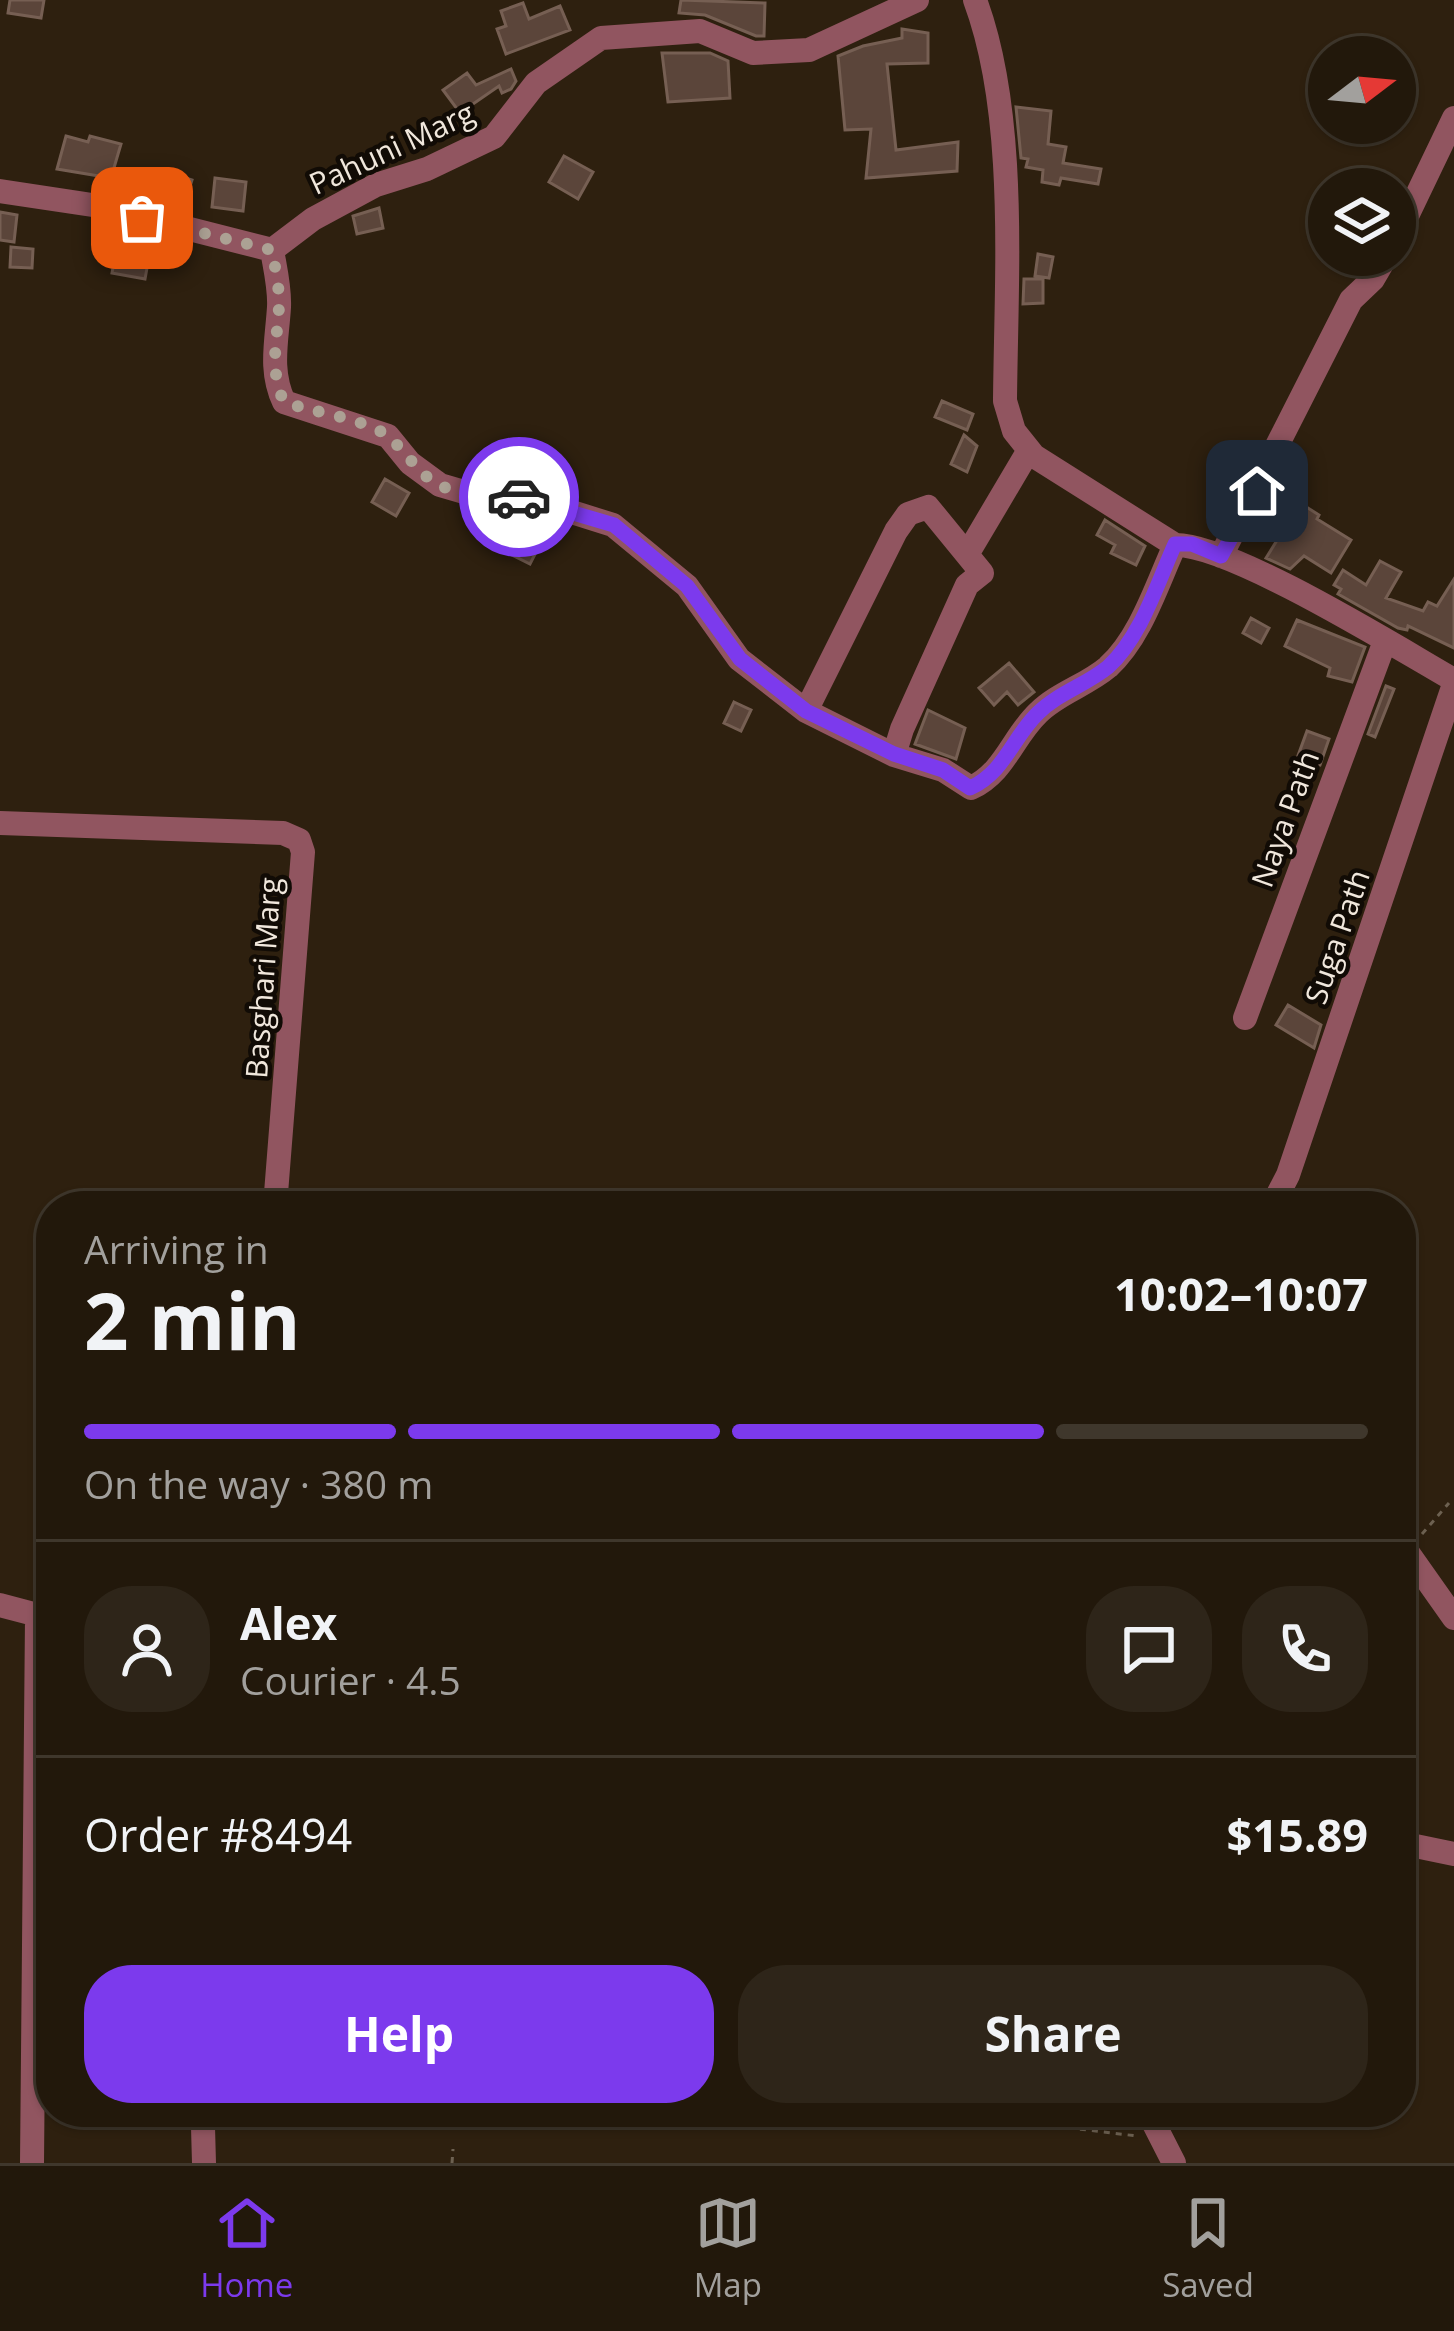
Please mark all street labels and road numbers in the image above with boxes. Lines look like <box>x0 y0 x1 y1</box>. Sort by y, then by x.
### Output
street label: Pahuni Marg <box>302 92 480 204</box>
street label: Naya Path <box>1241 744 1328 892</box>
street label: Suga Path <box>1295 864 1379 1009</box>
street label: Basghari Marg <box>235 876 290 1080</box>

